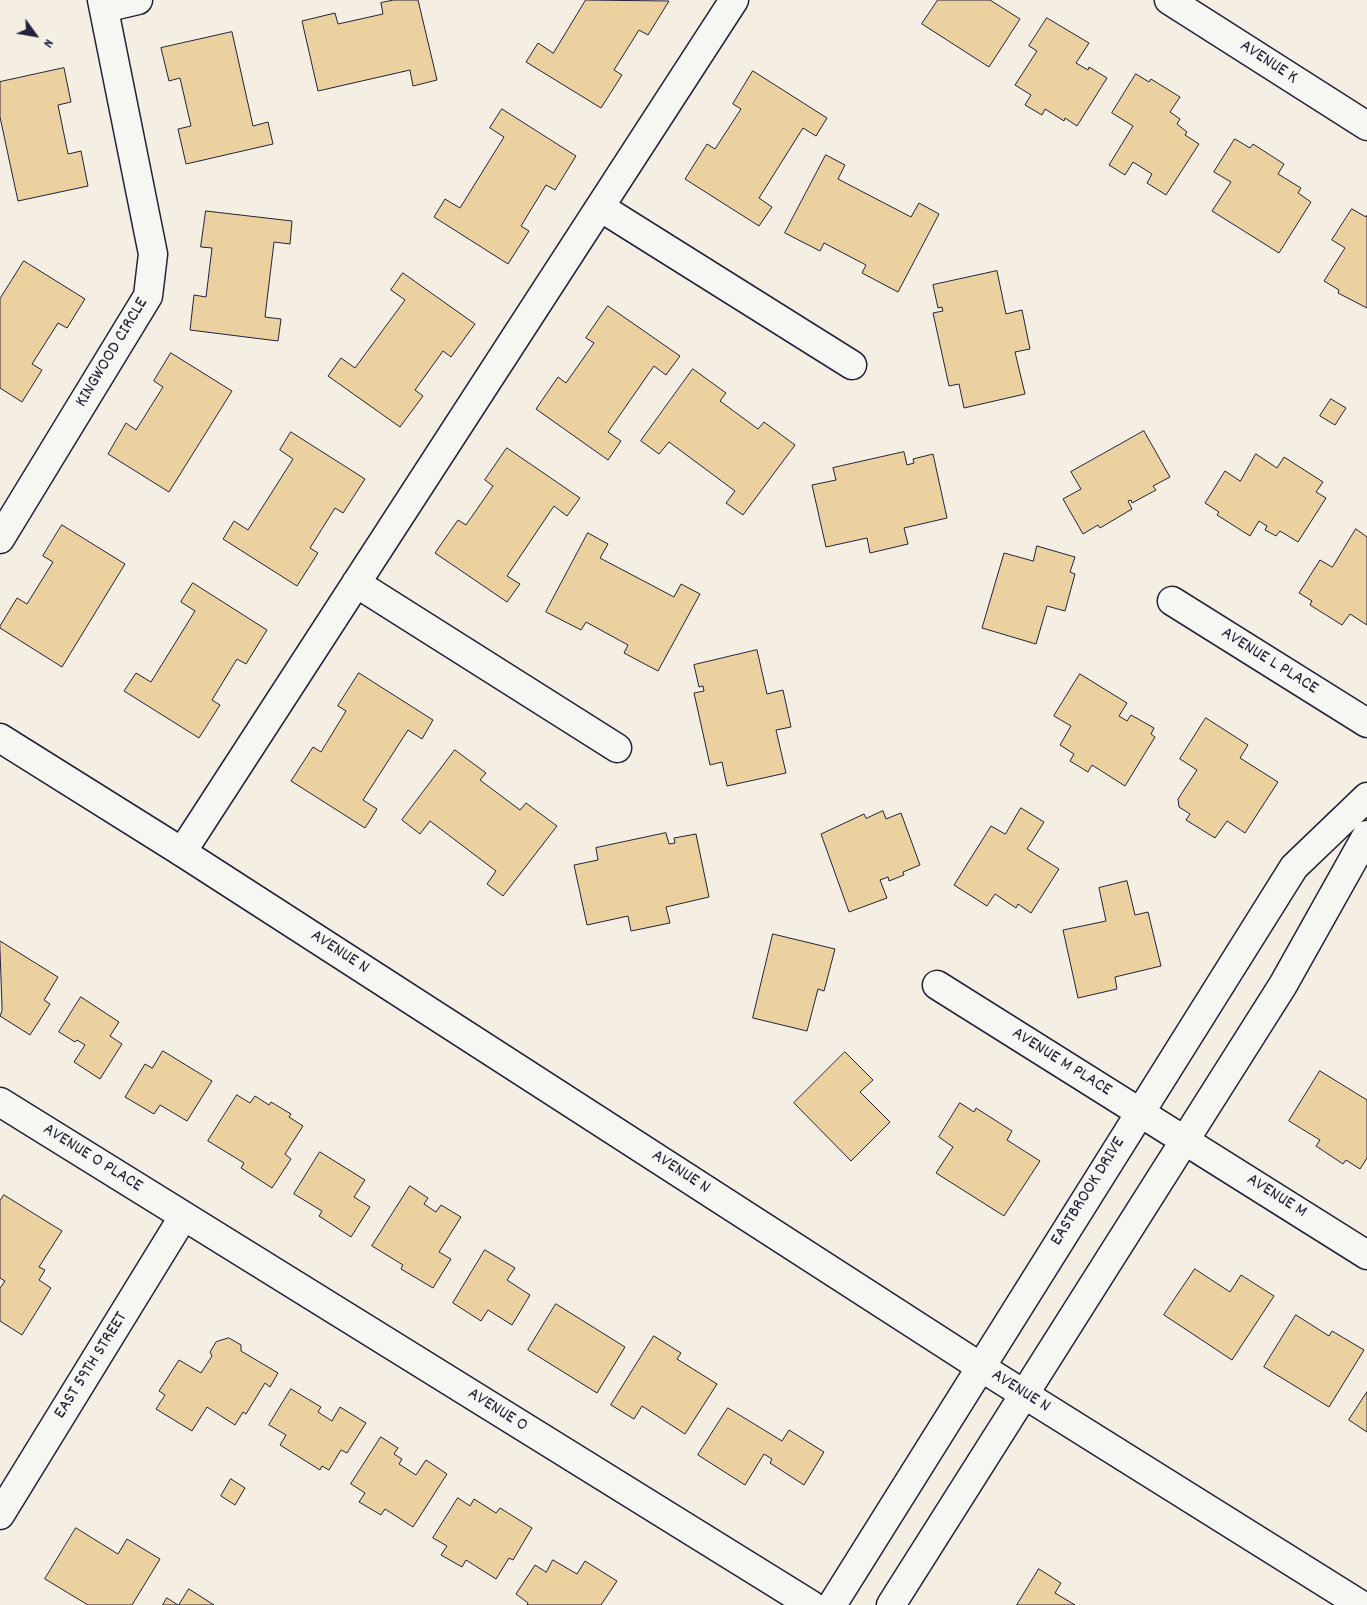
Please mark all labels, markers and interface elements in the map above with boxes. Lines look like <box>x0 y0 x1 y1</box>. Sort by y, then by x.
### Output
north arrow <box>10 10 60 60</box>
text: N <box>37 35 58 51</box>
street label: AVENUE K <box>1235 36 1301 90</box>
street label: KINGWOOD CIRCLE <box>72 294 154 412</box>
street label: AVENUE L PLACE <box>1216 624 1322 700</box>
street label: AVENUE N <box>306 926 372 980</box>
street label: AVENUE M PLACE <box>1007 1024 1115 1102</box>
street label: AVENUE O PLACE <box>38 1120 146 1198</box>
street label: EASTBROOK DRIVE <box>1047 1134 1131 1250</box>
street label: AVENUE N <box>647 1146 713 1200</box>
street label: AVENUE M <box>1242 1170 1310 1224</box>
street label: EAST 59TH STREET <box>51 1309 133 1423</box>
street label: AVENUE N <box>987 1366 1053 1418</box>
street label: AVENUE O <box>463 1384 531 1438</box>

